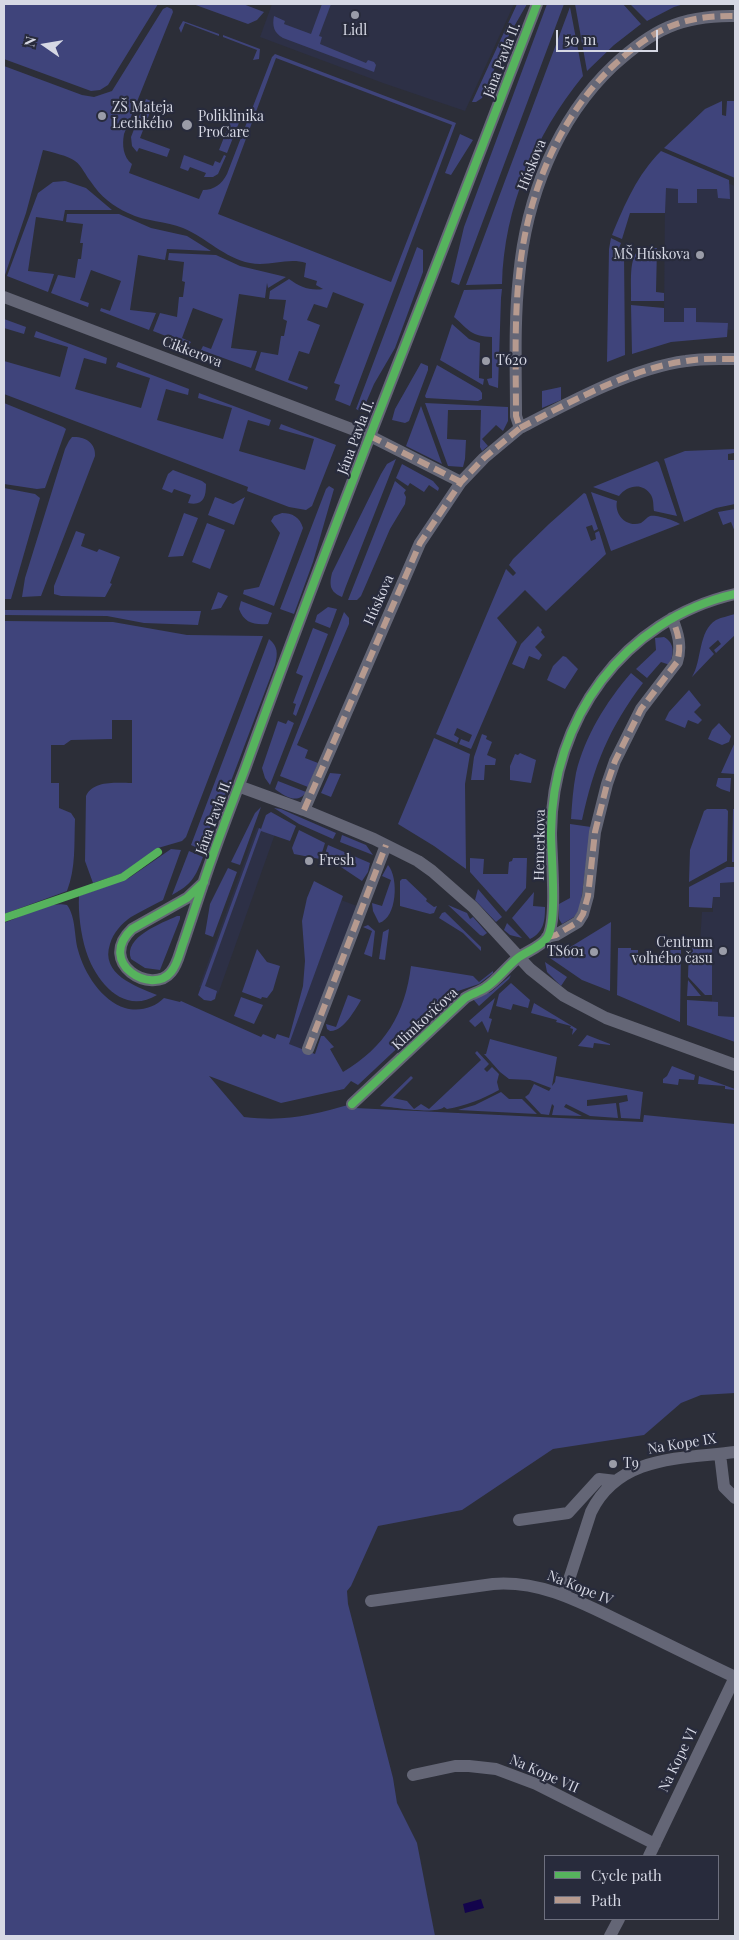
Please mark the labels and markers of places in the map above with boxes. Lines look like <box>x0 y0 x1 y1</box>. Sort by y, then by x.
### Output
marker: Lidl <box>349 9 361 21</box>
place label: Lidl <box>343 23 367 39</box>
place label: ZŠ Mateja Lechkého <box>112 100 173 132</box>
place label: Poliklinika ProCare <box>198 109 264 142</box>
marker: ZŠ Mateja Lechkého <box>96 110 108 122</box>
marker: Poliklinika ProCare <box>180 118 194 132</box>
place label: MŠ Húskova <box>613 247 690 263</box>
marker: MŠ Húskova <box>694 249 706 261</box>
place label: T620 <box>496 353 527 369</box>
marker: T620 <box>480 355 492 367</box>
place label: Fresh <box>319 853 354 869</box>
marker: Fresh <box>303 855 315 867</box>
place label: Centrum voľného času <box>632 935 713 968</box>
place label: TS601 <box>547 944 584 960</box>
marker: Centrum voľného času <box>717 945 729 957</box>
marker: TS601 <box>588 946 600 958</box>
place label: T9 <box>623 1456 639 1472</box>
marker: T9 <box>607 1458 619 1470</box>

